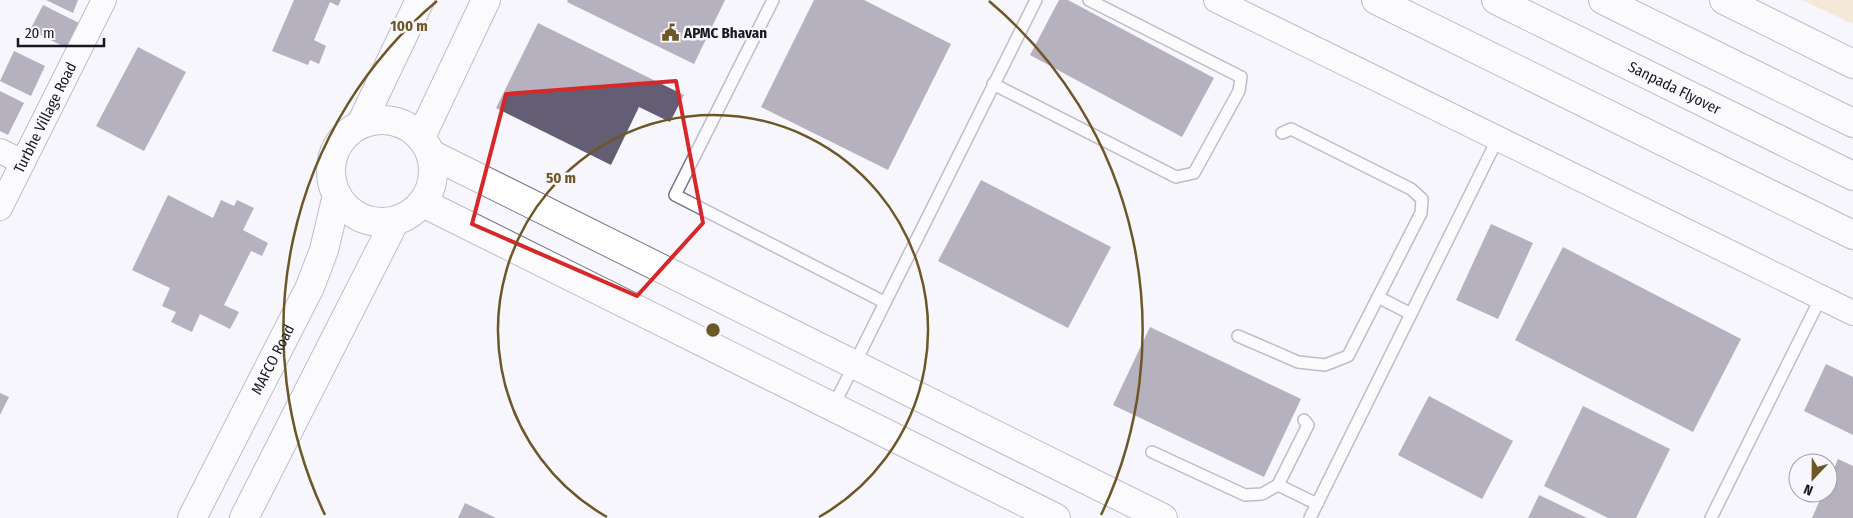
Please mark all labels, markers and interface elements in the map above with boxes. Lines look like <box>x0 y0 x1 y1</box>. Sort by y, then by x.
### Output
scale bar <box>18 15 104 47</box>
text: 100 m <box>390 17 428 35</box>
public building icon: APMC Bhavan <box>660 23 680 43</box>
text: 20 m <box>25 24 55 42</box>
place label: APMC Bhavan <box>683 24 767 42</box>
street label: Sanpada Flyover <box>1625 58 1724 119</box>
street label: Turbhe Village Road <box>10 59 80 176</box>
text: 50 m <box>546 169 576 187</box>
street label: MAFCO Road <box>248 321 298 398</box>
centre of rings <box>704 321 722 339</box>
north arrow <box>1788 453 1838 503</box>
text: N <box>1801 480 1815 499</box>

